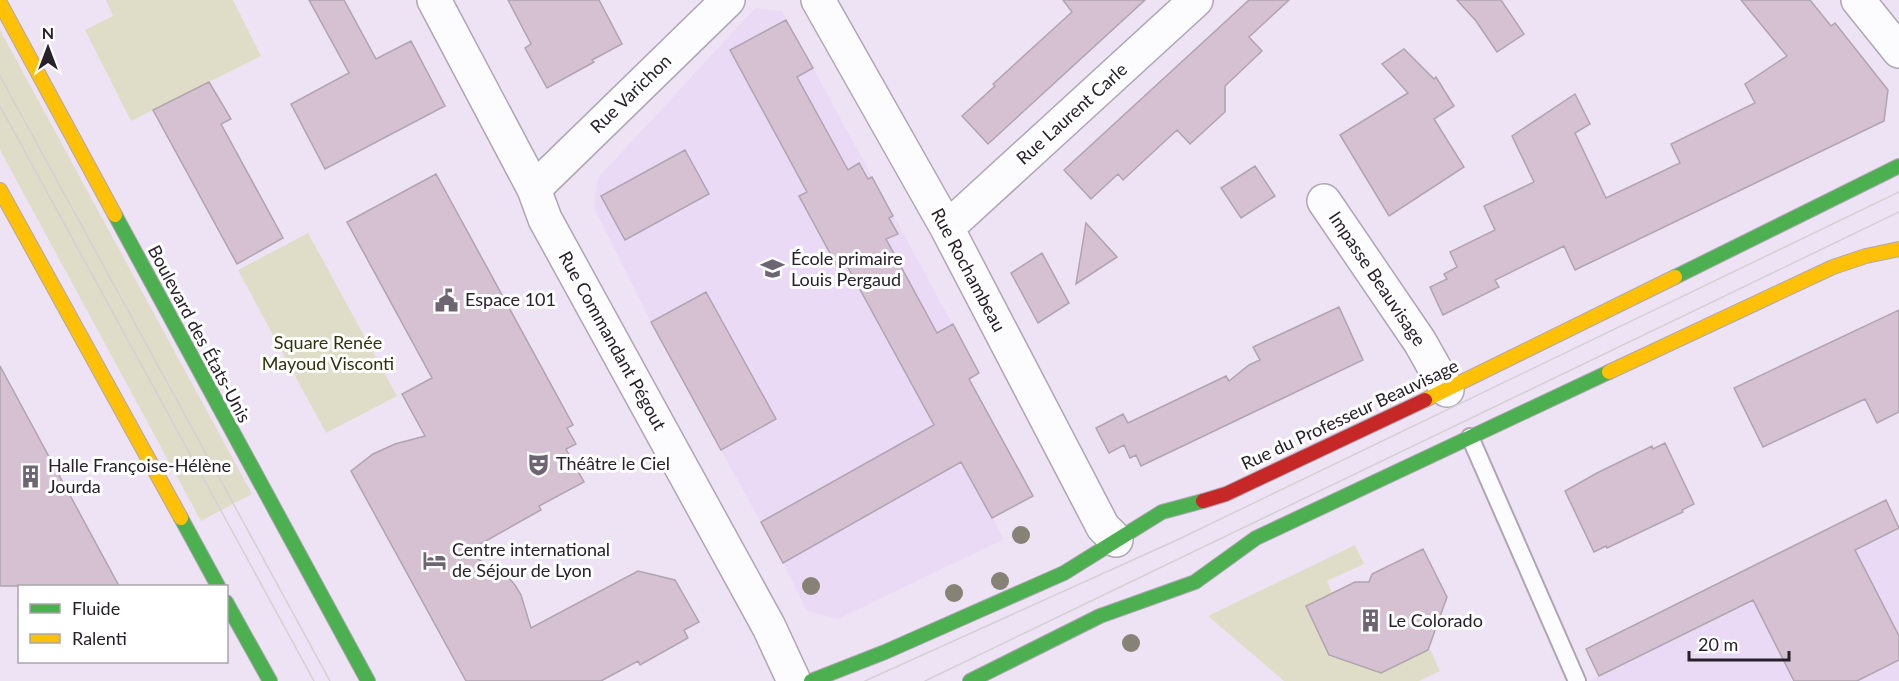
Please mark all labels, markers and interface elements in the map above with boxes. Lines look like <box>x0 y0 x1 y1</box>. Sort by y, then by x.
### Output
north arrow <box>18 18 78 78</box>
text: N <box>42 23 54 42</box>
street label: Rue Varichon <box>585 49 675 137</box>
street label: Rue Laurent Carle <box>1011 58 1131 169</box>
street label: Rue Rochambeau <box>927 204 1011 335</box>
street label: Impasse Beauvisage <box>1325 207 1431 350</box>
street label: Boulevard des États-Unis <box>144 241 256 426</box>
street label: Rue Commandant Pégout <box>554 247 672 434</box>
place label: École primaire Louis Pergaud <box>791 247 903 290</box>
school or university icon: École primaire Louis Pergaud <box>760 256 786 282</box>
public building icon: Espace 101 <box>434 287 460 313</box>
place label: Espace 101 <box>465 288 556 310</box>
park label: Square Renée Mayoud Visconti <box>262 331 394 374</box>
street label: Rue du Professeur Beauvisage <box>1237 354 1462 474</box>
theatre icon: Théâtre le Ciel <box>525 451 551 477</box>
place label: Théâtre le Ciel <box>556 452 670 474</box>
place label: Halle Françoise-Hélène Jourda <box>48 454 231 497</box>
building icon: Halle Françoise-Hélène Jourda <box>17 463 43 489</box>
place label: Centre international de Séjour de Lyon <box>452 538 610 581</box>
hotel icon: Centre international de Séjour de Lyon <box>421 547 447 573</box>
legend <box>18 585 228 663</box>
text: Fluide <box>72 597 120 619</box>
building icon: Le Colorado <box>1357 608 1383 634</box>
place label: Le Colorado <box>1388 609 1483 631</box>
scale bar <box>1689 624 1790 662</box>
text: Ralenti <box>72 627 127 649</box>
text: 20 m <box>1698 633 1738 655</box>

